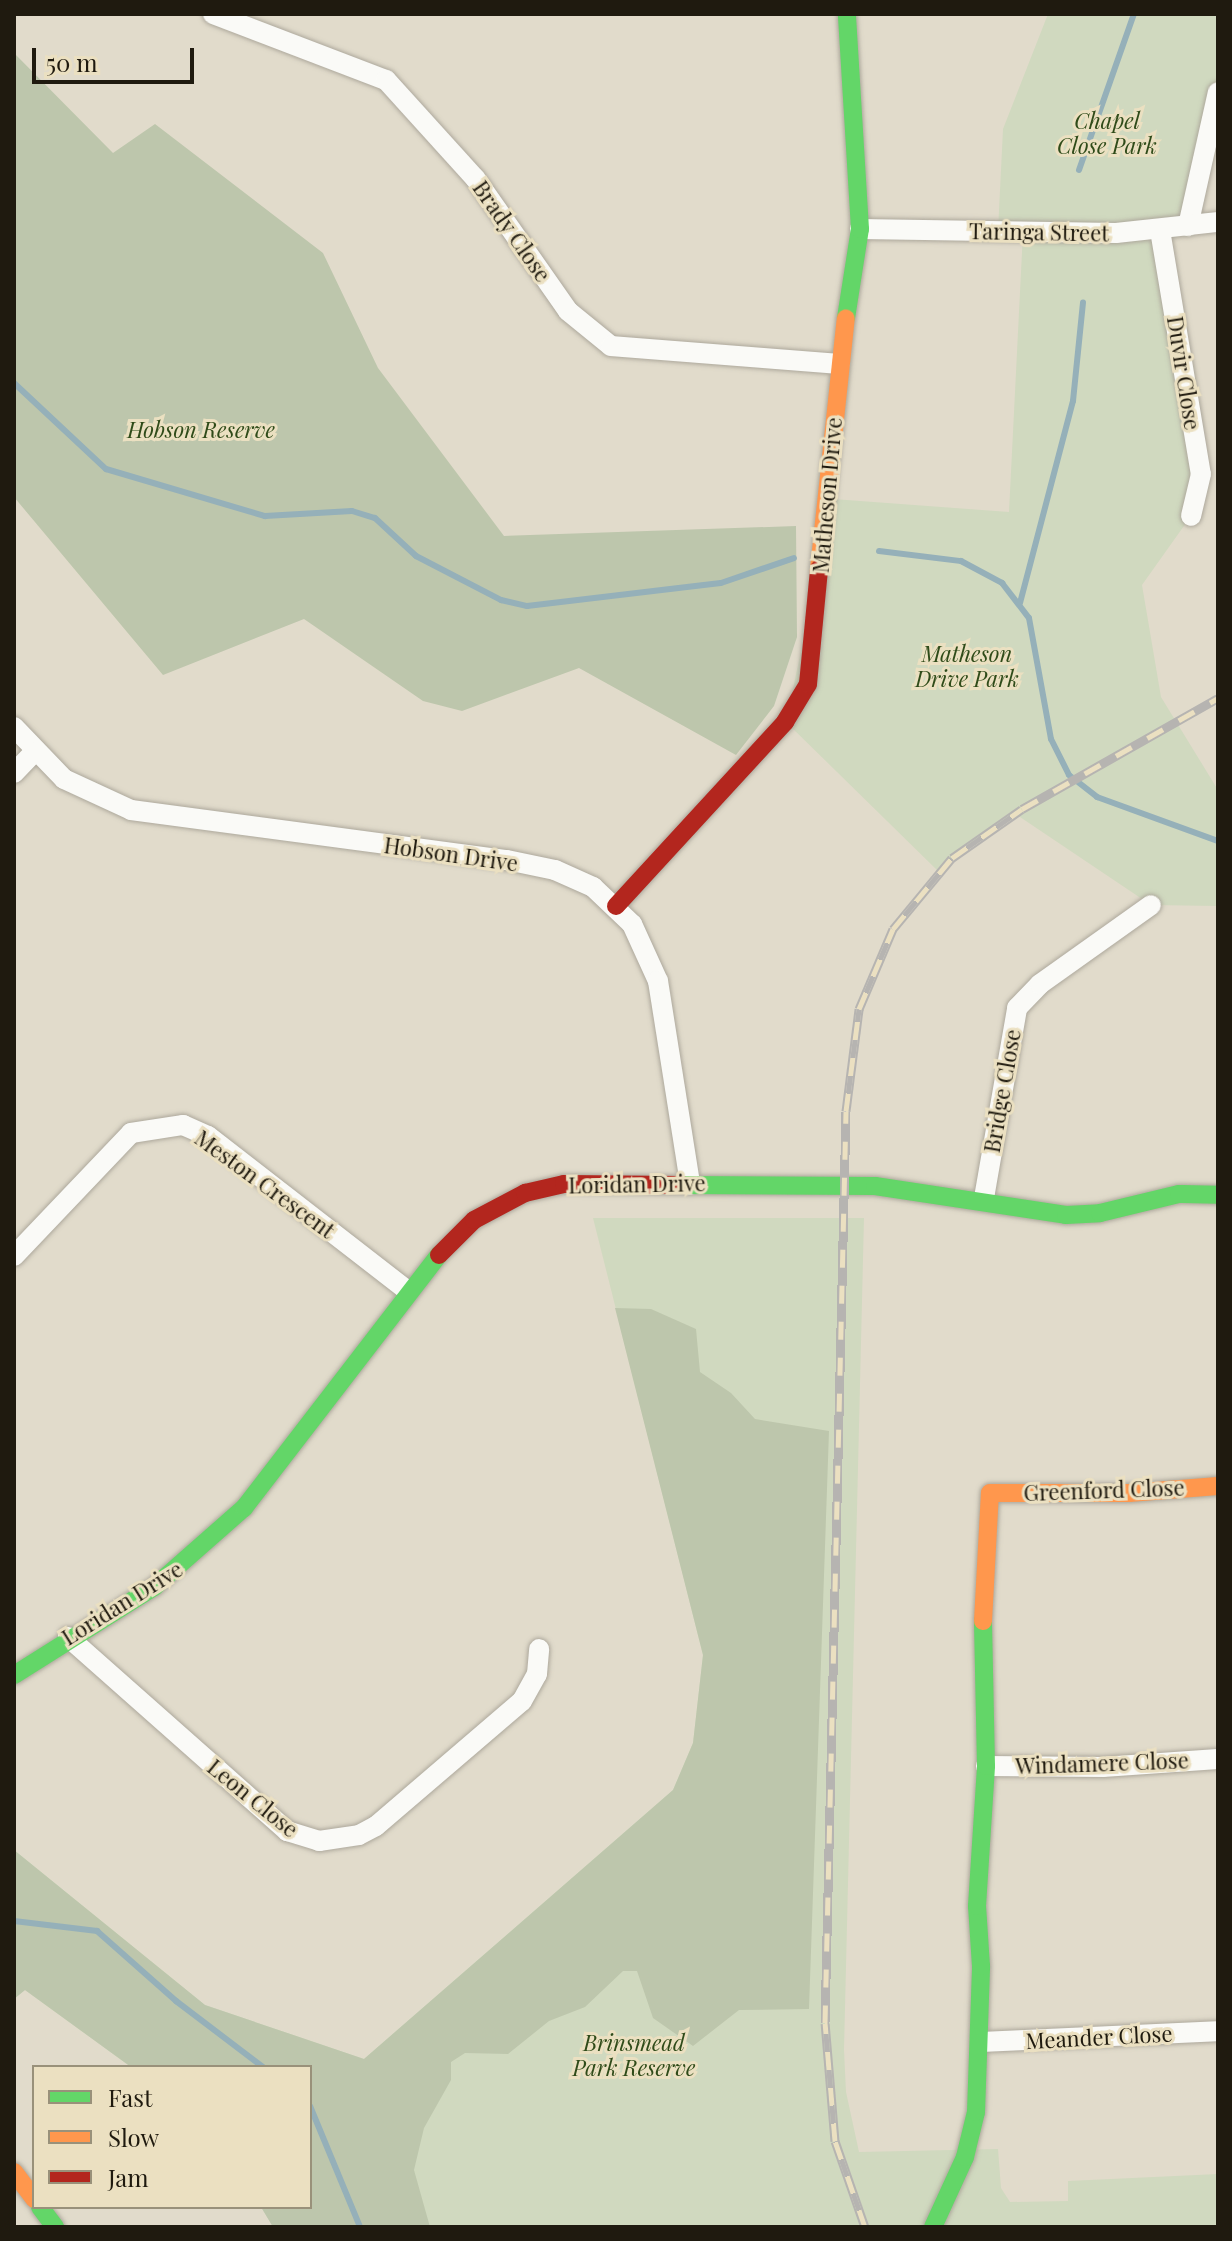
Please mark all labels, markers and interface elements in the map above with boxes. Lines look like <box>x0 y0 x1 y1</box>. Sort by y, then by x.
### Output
scale bar <box>36 32 198 82</box>
text: 50 m <box>46 46 98 78</box>
park label: Chapel Close Park <box>1057 107 1157 158</box>
street label: Brady Close <box>467 175 557 287</box>
street label: Taringa Street <box>969 218 1109 246</box>
street label: Duvir Close <box>1162 314 1206 432</box>
street label: Matheson Drive <box>807 416 847 574</box>
park label: Hobson Reserve <box>127 417 275 443</box>
park label: Matheson Drive Park <box>915 640 1019 692</box>
street label: Hobson Drive <box>382 832 520 876</box>
street label: Bridge Close <box>978 1027 1026 1155</box>
street label: Meston Crescent <box>190 1124 340 1244</box>
street label: Loridan Drive <box>568 1170 706 1198</box>
street label: Greenford Close <box>1023 1474 1185 1506</box>
street label: Loridan Drive <box>57 1555 187 1651</box>
street label: Windamere Close <box>1015 1747 1189 1779</box>
street label: Leon Close <box>202 1753 304 1843</box>
street label: Meander Close <box>1025 2020 1173 2054</box>
park label: Brinsmead Park Reserve <box>573 2029 695 2080</box>
legend <box>32 2065 312 2209</box>
text: Fast <box>108 2081 153 2113</box>
text: Slow <box>108 2121 159 2153</box>
text: Jam <box>108 2161 149 2193</box>

